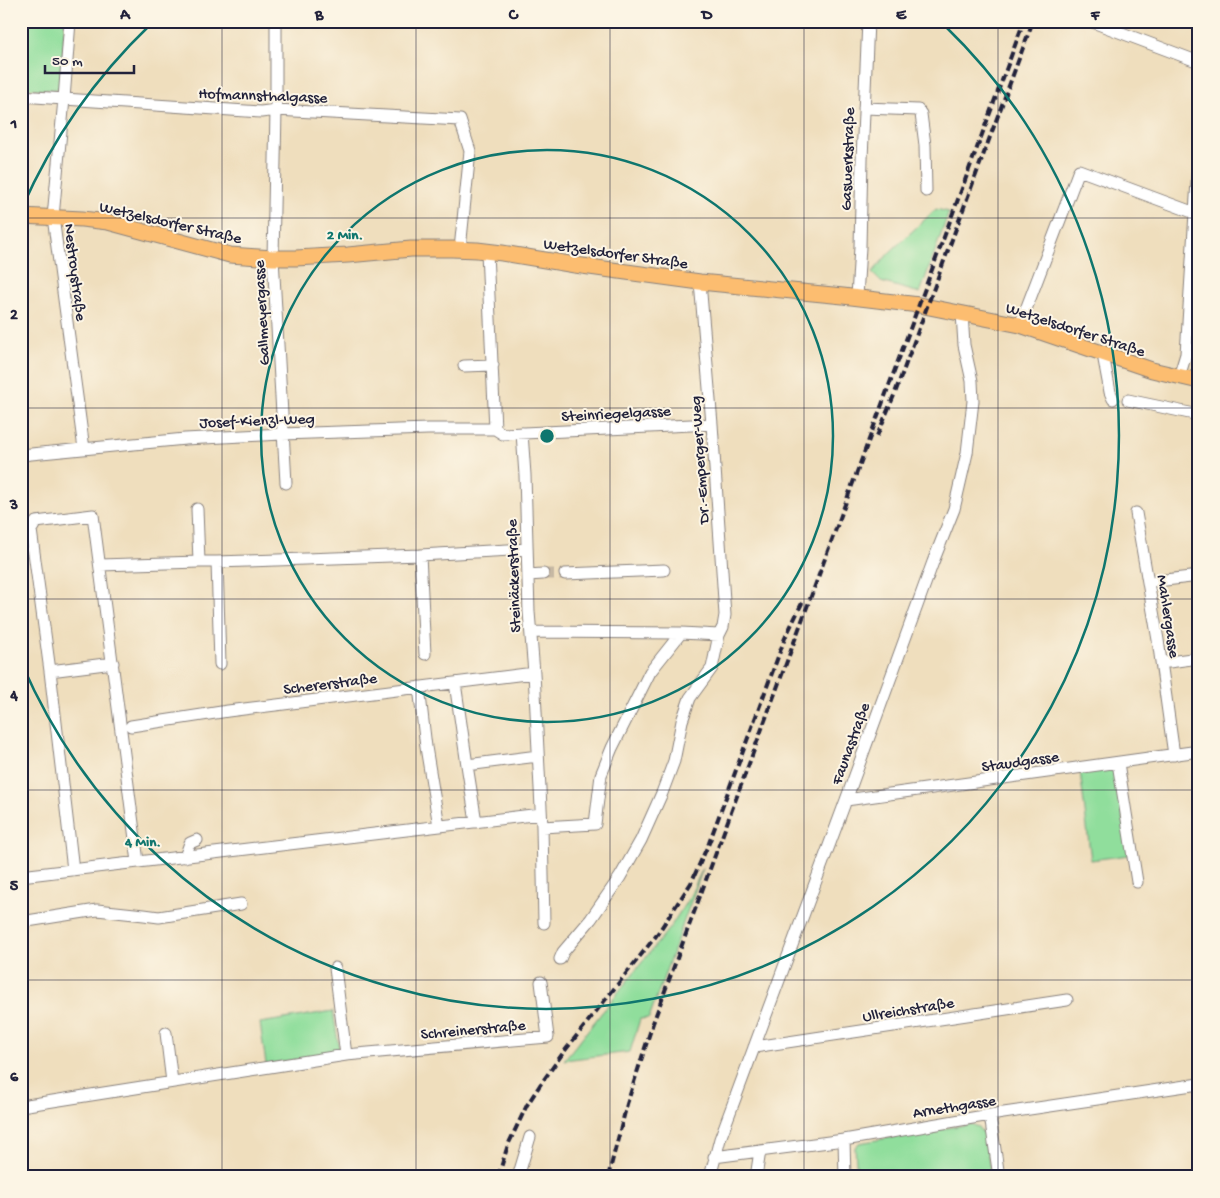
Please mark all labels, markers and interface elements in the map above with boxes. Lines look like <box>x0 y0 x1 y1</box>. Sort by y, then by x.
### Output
text: A <box>119 7 131 26</box>
text: B <box>314 7 324 26</box>
text: C <box>508 7 519 26</box>
text: D <box>700 7 713 26</box>
text: E <box>896 7 907 26</box>
text: F <box>1090 7 1101 26</box>
scale bar <box>45 42 134 74</box>
text: 50 m <box>52 53 83 71</box>
street label: Hofmannsthalgasse <box>198 86 329 109</box>
street label: Gaswerkstraße <box>838 106 861 211</box>
text: 1 <box>10 116 17 135</box>
street label: Wetzelsdorfer Straße <box>97 199 244 250</box>
street label: Nestroystraße <box>58 223 89 323</box>
text: 2 Min. <box>327 227 363 245</box>
street label: Wetzelsdorfer Straße <box>542 236 690 275</box>
street label: Gallmeyergasse <box>251 259 276 366</box>
street label: Wetzelsdorfer Straße <box>1003 300 1148 363</box>
text: 2 <box>10 307 18 326</box>
street label: Dr.-Emperger-Weg <box>688 395 716 525</box>
street label: Steinriegelgasse <box>561 403 672 428</box>
street label: Josef-Kienzl-Weg <box>199 411 315 434</box>
centre of rings <box>538 427 556 445</box>
text: 3 <box>9 497 18 516</box>
street label: Steinäckerstraße <box>504 518 527 633</box>
street label: Mahlergasse <box>1151 574 1183 660</box>
street label: Schererstraße <box>282 670 379 701</box>
text: 4 <box>9 688 18 707</box>
street label: Faunastraße <box>828 700 876 789</box>
street label: Staudgasse <box>981 749 1061 778</box>
text: 4 Min. <box>124 834 161 852</box>
text: 5 <box>10 878 19 897</box>
street label: Ullreichstraße <box>861 995 957 1028</box>
street label: Schreinerstraße <box>420 1017 527 1046</box>
text: 6 <box>10 1069 19 1088</box>
street label: Arnethgasse <box>912 1092 998 1124</box>

